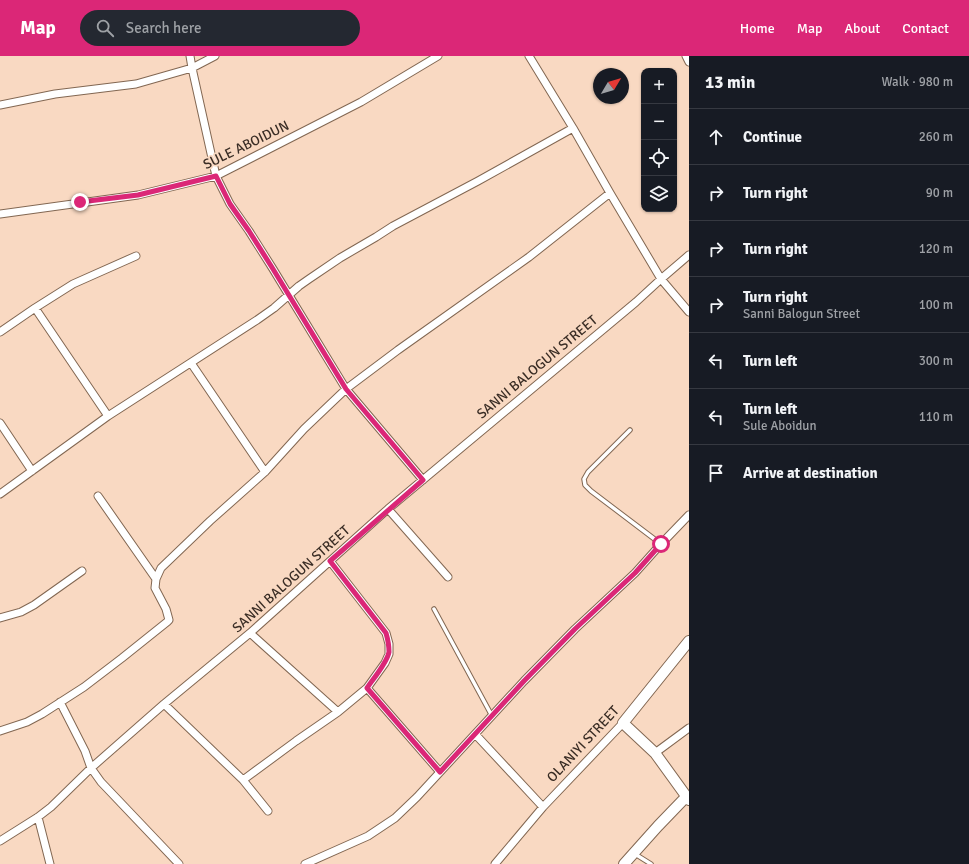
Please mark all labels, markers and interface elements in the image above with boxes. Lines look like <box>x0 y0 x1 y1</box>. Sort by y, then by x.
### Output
search box <box>80 10 360 46</box>
text: Map <box>20 16 56 40</box>
icon: search <box>94 17 116 39</box>
text: Search here <box>126 19 201 37</box>
text: Home <box>740 20 775 37</box>
text: Map <box>797 20 822 37</box>
text: About <box>844 20 880 37</box>
text: Contact <box>902 20 949 37</box>
north arrow <box>593 68 629 104</box>
map controls <box>641 68 677 212</box>
button: + <box>641 68 677 104</box>
text: 13 min <box>705 72 755 93</box>
text: Walk · 980 m <box>882 74 953 90</box>
button: − <box>641 104 677 140</box>
street label: SULE ABOIDUN <box>200 117 292 173</box>
icon: ahead <box>705 126 727 148</box>
text: Continue <box>743 128 802 146</box>
text: 260 m <box>919 129 953 145</box>
button: locate <box>641 140 677 176</box>
button: layers <box>641 176 677 212</box>
icon: right <box>705 182 727 204</box>
text: Turn right <box>743 184 808 202</box>
text: 90 m <box>926 185 953 201</box>
route end <box>71 193 89 211</box>
icon: right <box>705 238 727 260</box>
text: Turn right <box>743 240 808 258</box>
text: 120 m <box>919 241 953 257</box>
text: Turn right <box>743 288 808 306</box>
icon: right <box>705 294 727 316</box>
text: 100 m <box>919 297 953 313</box>
text: Sanni Balogun Street <box>743 306 860 322</box>
street label: SANNI BALOGUN STREET <box>473 312 601 422</box>
icon: left <box>705 350 727 372</box>
text: Turn left <box>743 352 797 370</box>
text: 300 m <box>919 353 953 369</box>
text: Turn left <box>743 400 797 418</box>
icon: left <box>705 406 727 428</box>
text: 110 m <box>919 409 953 425</box>
text: Sule Aboidun <box>743 418 817 434</box>
icon: arrive <box>705 462 727 484</box>
text: Arrive at destination <box>743 464 878 482</box>
street label: SANNI BALOGUN STREET <box>229 522 353 636</box>
route start <box>652 535 670 553</box>
street label: OLANIYI STREET <box>543 702 623 786</box>

